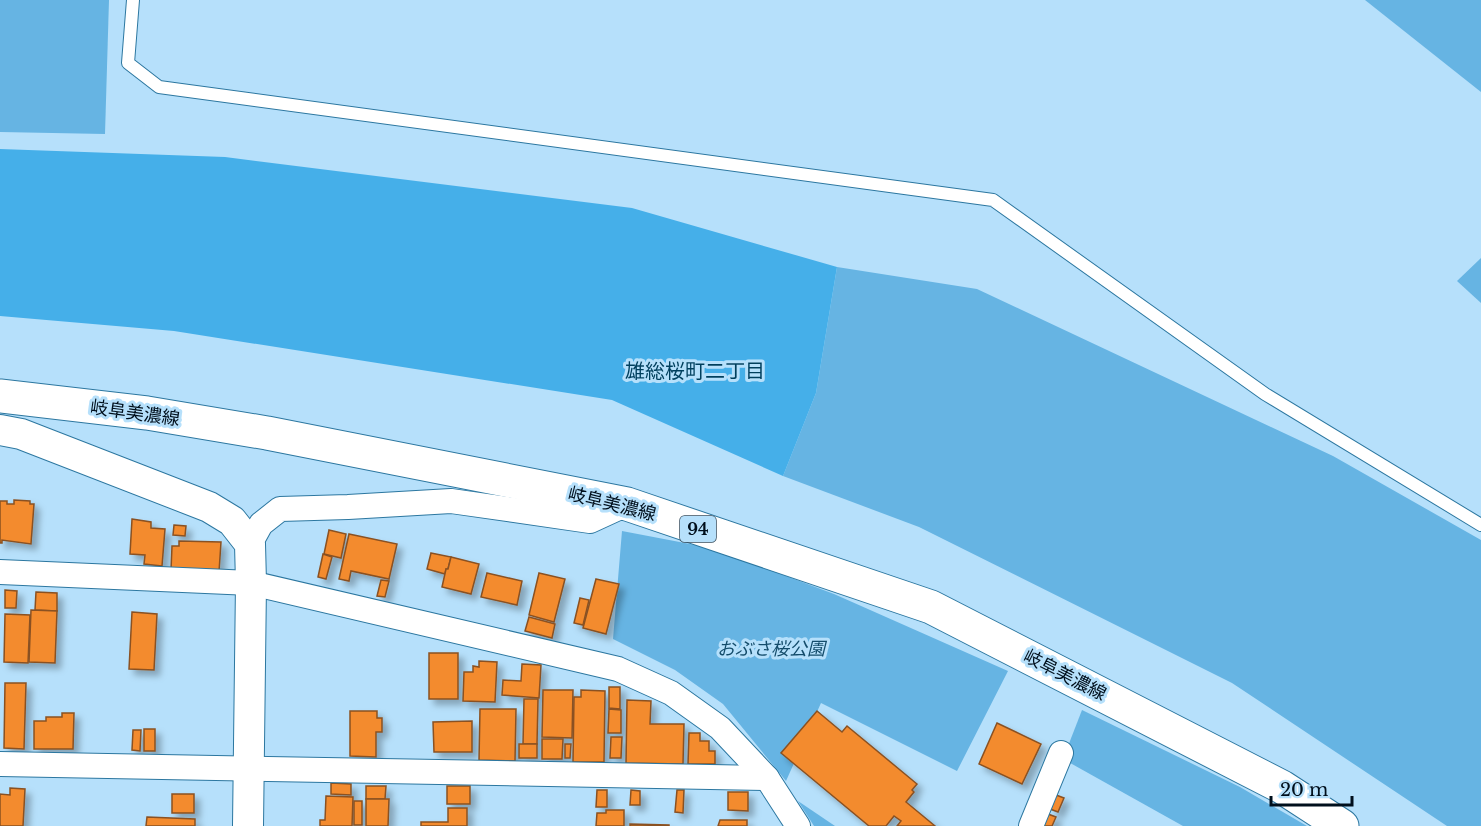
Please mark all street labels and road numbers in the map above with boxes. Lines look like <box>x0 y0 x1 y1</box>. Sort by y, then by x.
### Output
street label: 岐阜美濃線 <box>89 396 181 430</box>
street label: 岐阜美濃線 <box>566 482 658 526</box>
road number: 94 <box>680 516 716 542</box>
street label: 岐阜美濃線 <box>1020 645 1110 705</box>

